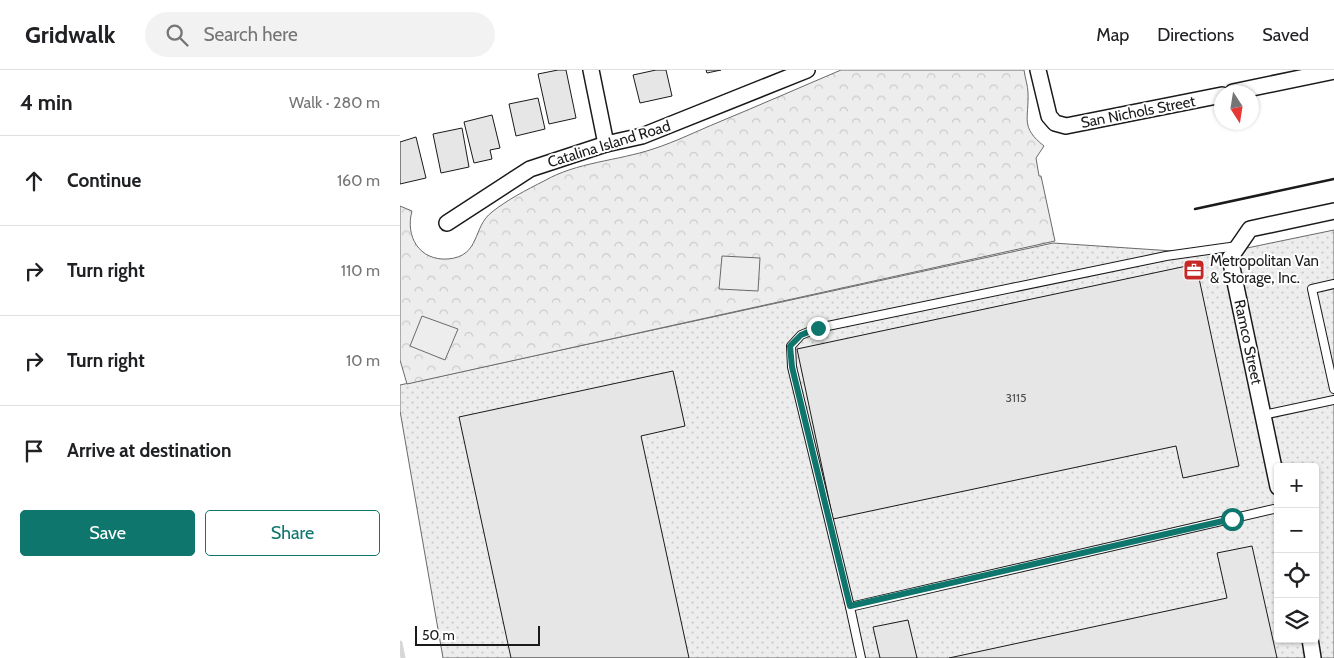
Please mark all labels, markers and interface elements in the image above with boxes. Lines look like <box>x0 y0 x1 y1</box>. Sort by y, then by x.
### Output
search box <box>145 12 495 57</box>
text: Gridwalk <box>25 20 115 49</box>
icon: search <box>163 21 191 49</box>
text: Search here <box>203 23 298 46</box>
text: Map <box>1096 24 1129 46</box>
text: Directions <box>1157 24 1234 46</box>
text: Saved <box>1262 24 1309 46</box>
north arrow <box>1214 85 1259 130</box>
text: 4 min <box>20 90 73 115</box>
street label: San Nichols Street <box>1079 92 1197 132</box>
text: Walk · 280 m <box>289 93 380 112</box>
street label: Catalina Island Road <box>545 117 673 171</box>
icon: ahead <box>20 167 48 195</box>
text: Continue <box>67 169 141 192</box>
text: 160 m <box>337 171 380 190</box>
place label: Metropolitan Van & Storage, Inc. <box>1210 252 1319 287</box>
icon: right <box>20 257 48 285</box>
office icon: Metropolitan Van & Storage, Inc. <box>1182 258 1206 282</box>
text: Turn right <box>67 259 145 282</box>
text: 110 m <box>341 261 380 280</box>
street label: Ramco Street <box>1230 298 1266 386</box>
route end <box>807 317 830 340</box>
icon: right <box>20 347 48 375</box>
text: Turn right <box>67 349 145 372</box>
text: 10 m <box>346 351 380 370</box>
house number: 3115 <box>1006 390 1026 405</box>
icon: arrive <box>20 437 48 465</box>
text: Arrive at destination <box>67 439 231 462</box>
map controls <box>1274 463 1319 643</box>
button: + <box>1274 463 1319 508</box>
route start <box>1221 508 1244 531</box>
button: − <box>1274 508 1319 553</box>
button: Save <box>20 510 195 556</box>
button: Share <box>205 510 380 556</box>
button: locate <box>1274 553 1319 598</box>
button: layers <box>1274 598 1319 643</box>
scale bar <box>415 623 540 646</box>
text: 50 m <box>422 626 455 644</box>

